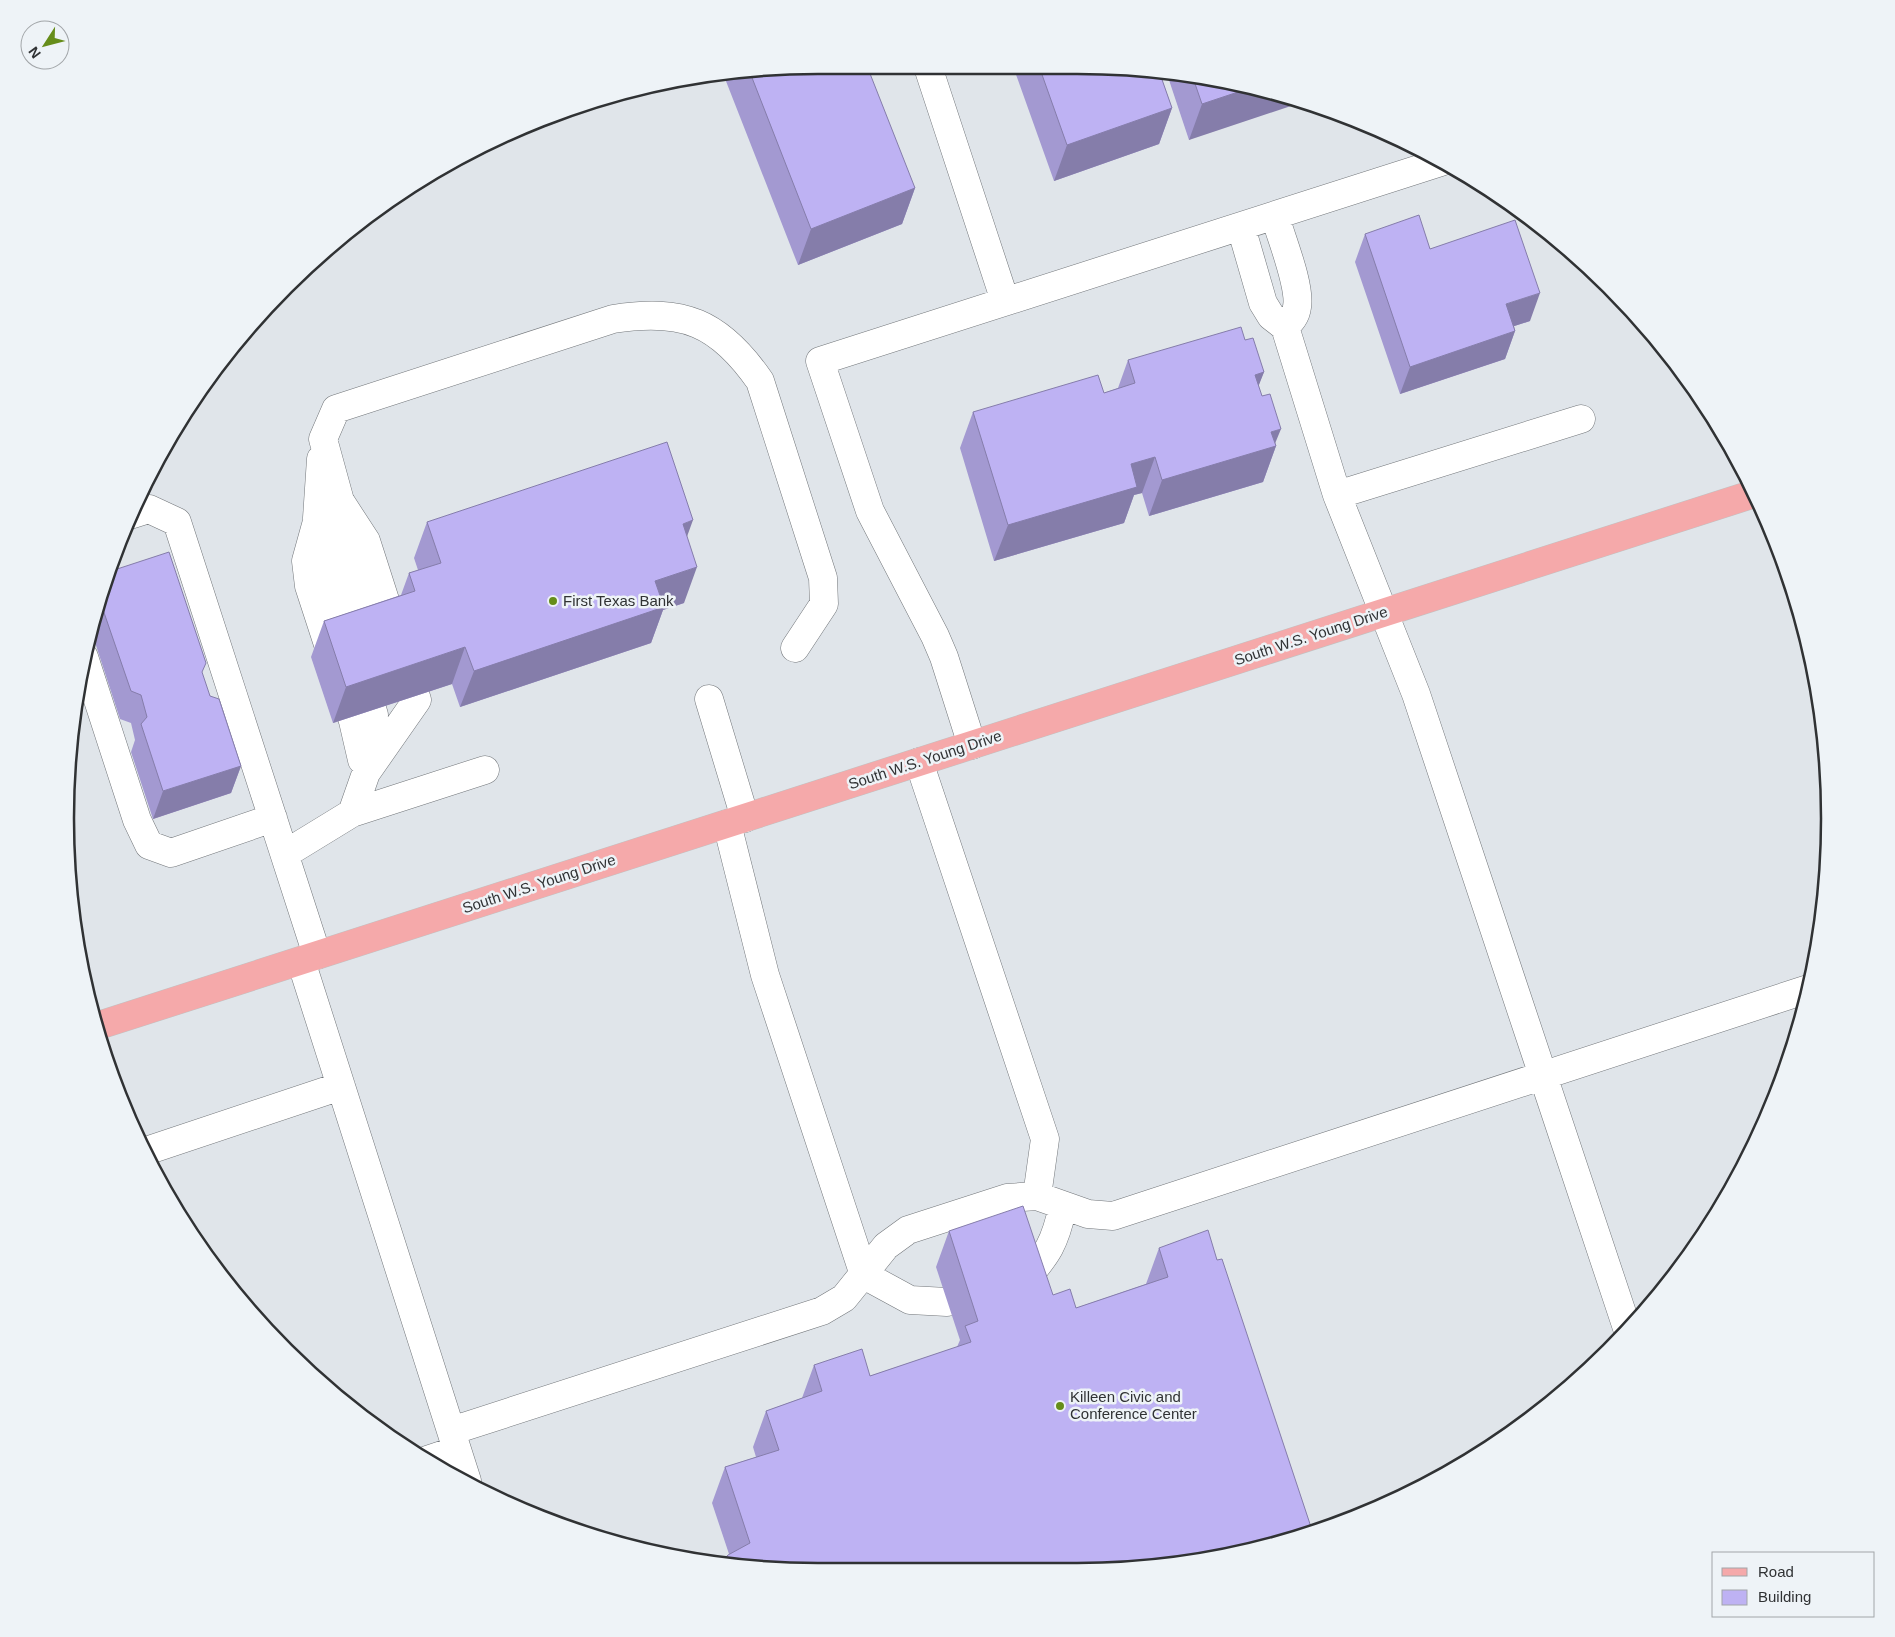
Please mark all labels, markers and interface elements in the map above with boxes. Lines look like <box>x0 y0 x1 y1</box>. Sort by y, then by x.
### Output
north arrow <box>20 20 70 70</box>
text: N <box>25 44 44 61</box>
place label: First Texas Bank <box>563 592 674 609</box>
marker: First Texas Bank <box>547 595 559 607</box>
street label: South W.S. Young Drive <box>1232 603 1390 668</box>
street label: South W.S. Young Drive <box>846 727 1004 792</box>
street label: South W.S. Young Drive <box>460 851 618 916</box>
place label: Killeen Civic and Conference Center <box>1070 1388 1197 1422</box>
marker: Killeen Civic and Conference Center <box>1054 1400 1066 1412</box>
legend <box>1712 1552 1875 1617</box>
text: Road <box>1758 1563 1794 1580</box>
text: Building <box>1758 1588 1811 1605</box>

